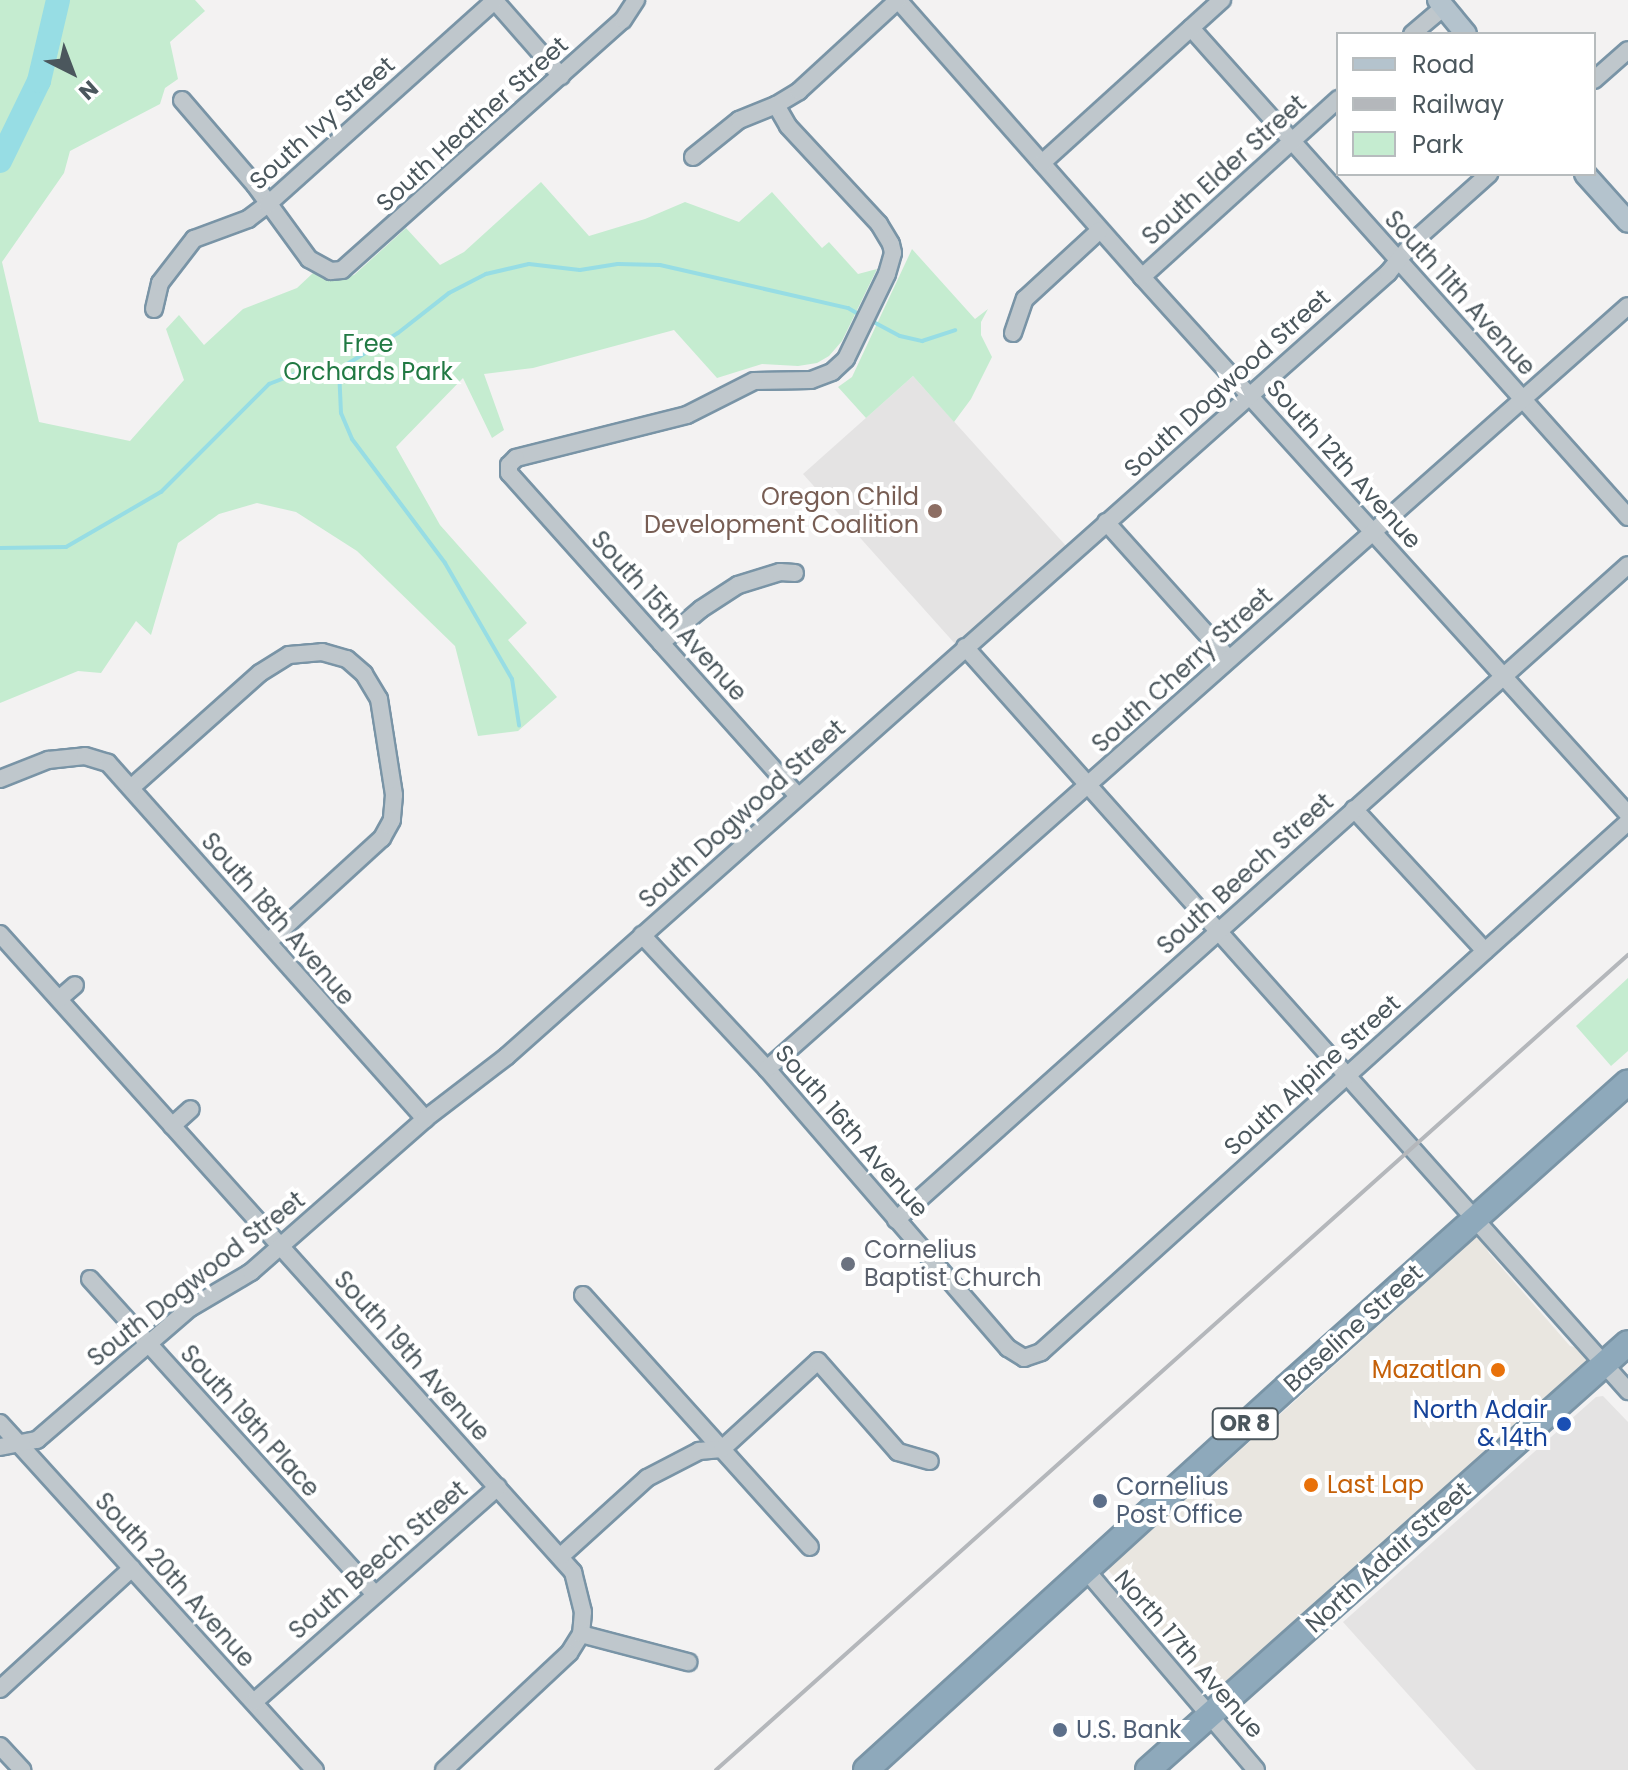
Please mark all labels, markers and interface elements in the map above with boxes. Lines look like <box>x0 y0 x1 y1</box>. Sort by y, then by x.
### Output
street label: South Heather Street <box>370 30 574 218</box>
north arrow <box>32 32 112 112</box>
legend <box>1336 32 1596 176</box>
text: Road <box>1412 48 1474 81</box>
street label: South Ivy Street <box>244 50 400 196</box>
text: N <box>72 73 105 107</box>
text: Railway <box>1412 88 1504 121</box>
street label: South Elder Street <box>1136 89 1312 251</box>
text: Park <box>1412 128 1463 161</box>
street label: South 11th Avenue <box>1379 205 1541 381</box>
street label: South Dogwood Street <box>1118 283 1336 483</box>
park label: Free Orchards Park <box>283 330 453 386</box>
street label: South 12th Avenue <box>1261 374 1427 554</box>
place label: Oregon Child Development Coalition <box>644 483 919 539</box>
marker: Oregon Child Development Coalition <box>926 502 944 520</box>
street label: South 15th Avenue <box>585 525 753 707</box>
street label: South Cherry Street <box>1086 582 1278 758</box>
street label: South Dogwood Street <box>633 714 851 914</box>
street label: South Beech Street <box>1151 788 1339 960</box>
street label: South 18th Avenue <box>195 827 361 1011</box>
street label: South Alpine Street <box>1218 989 1406 1161</box>
street label: South 16th Avenue <box>769 1039 935 1223</box>
street label: South Dogwood Street <box>82 1185 310 1373</box>
place label: Cornelius Baptist Church <box>864 1236 1042 1292</box>
marker: Cornelius Baptist Church <box>839 1255 857 1273</box>
street label: Baseline Street <box>1278 1258 1428 1398</box>
street label: South 19th Avenue <box>328 1265 496 1447</box>
street label: South 19th Place <box>174 1339 326 1503</box>
place label: Mazatlan <box>1372 1356 1482 1384</box>
marker: Mazatlan <box>1489 1361 1507 1379</box>
place label: North Adair & 14th <box>1413 1396 1548 1452</box>
road number: OR 8 <box>1211 1406 1279 1442</box>
marker: North Adair & 14th <box>1555 1415 1573 1433</box>
place label: Last Lap <box>1327 1471 1424 1499</box>
place label: Cornelius Post Office <box>1116 1473 1243 1529</box>
street label: South Beech Street <box>283 1475 473 1645</box>
street label: North Adair Street <box>1300 1475 1476 1639</box>
marker: Last Lap <box>1302 1476 1320 1494</box>
street label: South 20th Avenue <box>89 1487 261 1673</box>
marker: Cornelius Post Office <box>1091 1492 1109 1510</box>
street label: North 17th Avenue <box>1108 1564 1270 1744</box>
place label: U.S. Bank <box>1076 1716 1181 1744</box>
marker: U.S. Bank <box>1051 1721 1069 1739</box>

